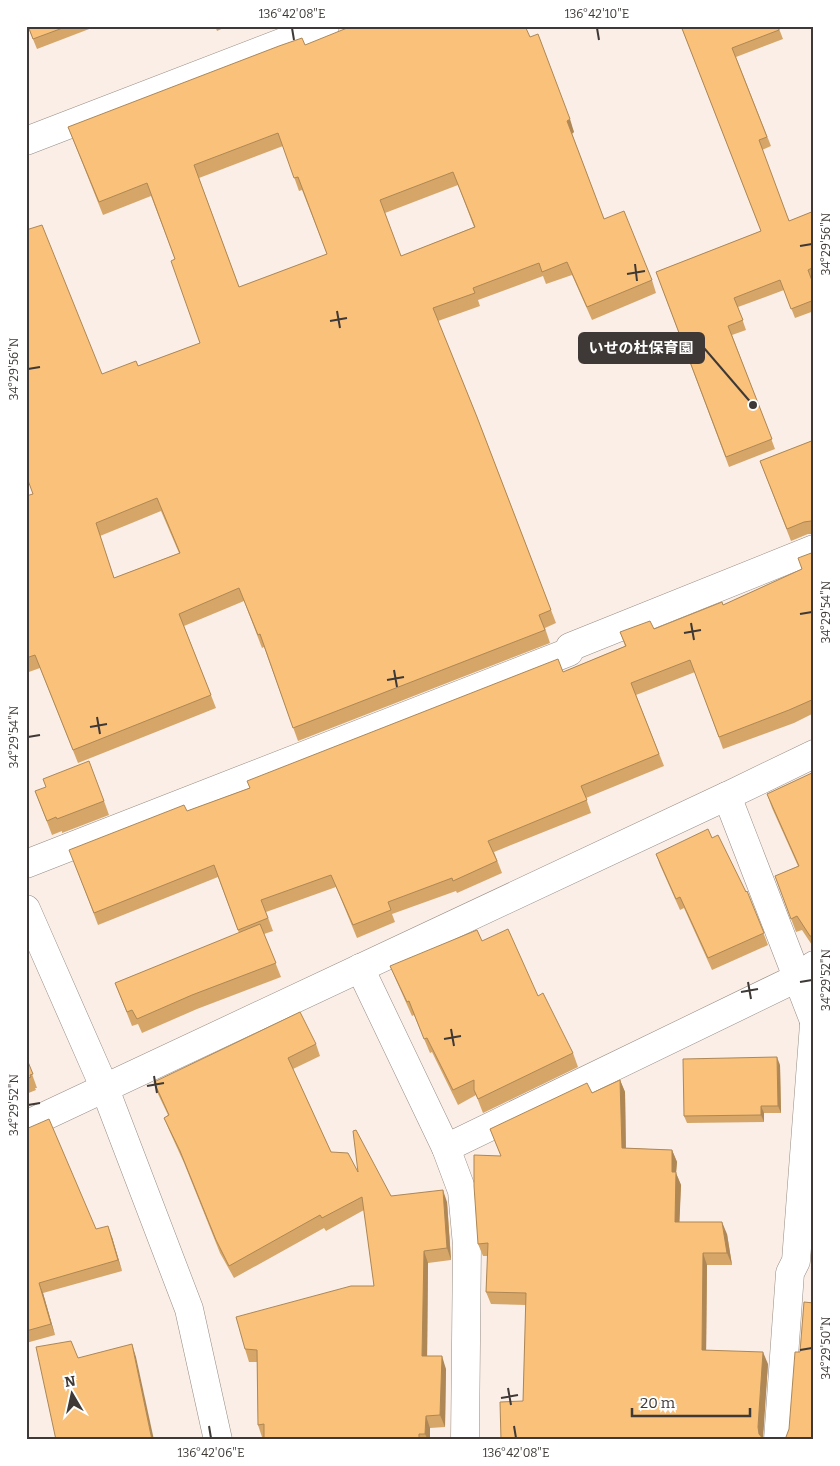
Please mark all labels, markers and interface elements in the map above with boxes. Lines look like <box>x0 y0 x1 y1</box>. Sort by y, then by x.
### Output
text: 136°42'08"E <box>259 7 325 21</box>
text: 136°42'10"E <box>565 7 629 21</box>
text: 34°29'56"N <box>819 212 833 275</box>
callout: いせの杜保育園 <box>579 333 704 363</box>
text: 34°29'56"N <box>7 337 21 400</box>
text: いせの杜保育園 <box>588 339 694 357</box>
text: 34°29'54"N <box>819 580 833 643</box>
text: 34°29'54"N <box>7 705 21 768</box>
text: 34°29'52"N <box>819 949 833 1011</box>
text: 34°29'52"N <box>7 1074 21 1136</box>
text: 34°29'50"N <box>819 1316 833 1380</box>
north arrow <box>48 1368 98 1418</box>
text: N <box>63 1372 77 1391</box>
scale bar <box>632 1386 750 1418</box>
text: 20 m <box>640 1394 676 1412</box>
text: 136°42'06"E <box>178 1446 244 1460</box>
text: 136°42'08"E <box>483 1446 549 1460</box>

